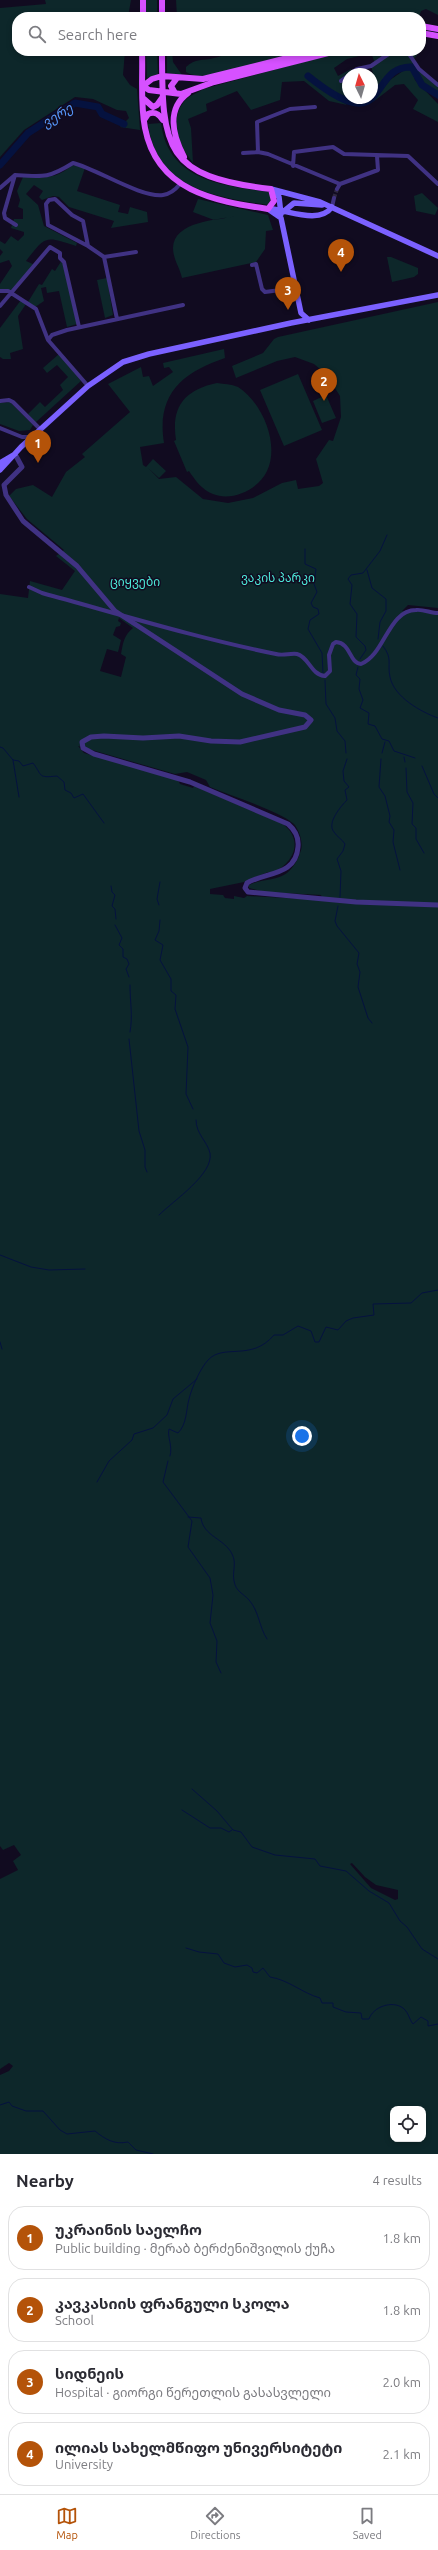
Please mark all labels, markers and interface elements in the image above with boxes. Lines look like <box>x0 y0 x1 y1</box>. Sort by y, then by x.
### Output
search box <box>12 12 426 56</box>
icon: search <box>26 23 48 45</box>
text: Search here <box>58 26 137 43</box>
north arrow <box>342 68 378 104</box>
water label: ვერე <box>39 100 76 131</box>
pin: 4 <box>328 239 354 272</box>
pin: 3 <box>275 277 301 310</box>
pin: 2 <box>311 368 337 401</box>
pin: 1 <box>25 430 51 463</box>
park label: ვაკის პარკი <box>241 571 315 585</box>
park label: ციყვები <box>110 575 160 589</box>
your location <box>292 1426 312 1446</box>
map controls <box>390 2106 426 2142</box>
button: locate <box>390 2106 426 2142</box>
text: Nearby <box>16 2171 74 2190</box>
text: 4 results <box>372 2173 422 2187</box>
text: უკრაინის საელჩო <box>55 2221 202 2238</box>
text: 1 <box>26 2231 34 2245</box>
text: 1.8 km <box>382 2231 421 2245</box>
text: Public building · მერაბ ბერძენიშვილის ქუჩა <box>55 2241 335 2255</box>
text: კავკასიის ფრანგული სკოლა <box>55 2295 289 2312</box>
text: 2 <box>26 2303 34 2317</box>
text: 1.8 km <box>382 2303 421 2317</box>
text: School <box>55 2313 94 2327</box>
text: სიდნეის <box>55 2365 124 2382</box>
text: 3 <box>26 2375 34 2389</box>
text: 2.0 km <box>382 2375 421 2389</box>
text: Hospital · გიორგი წერეთლის გასასვლელი <box>55 2385 331 2399</box>
text: ილიას სახელმწიფო უნივერსიტეტი <box>55 2439 342 2456</box>
text: 4 <box>26 2447 34 2461</box>
text: 2.1 km <box>382 2447 421 2461</box>
text: University <box>55 2457 113 2471</box>
tab: Map <box>56 2505 78 2541</box>
tab: Directions <box>190 2505 240 2541</box>
tab: Saved <box>353 2505 382 2541</box>

